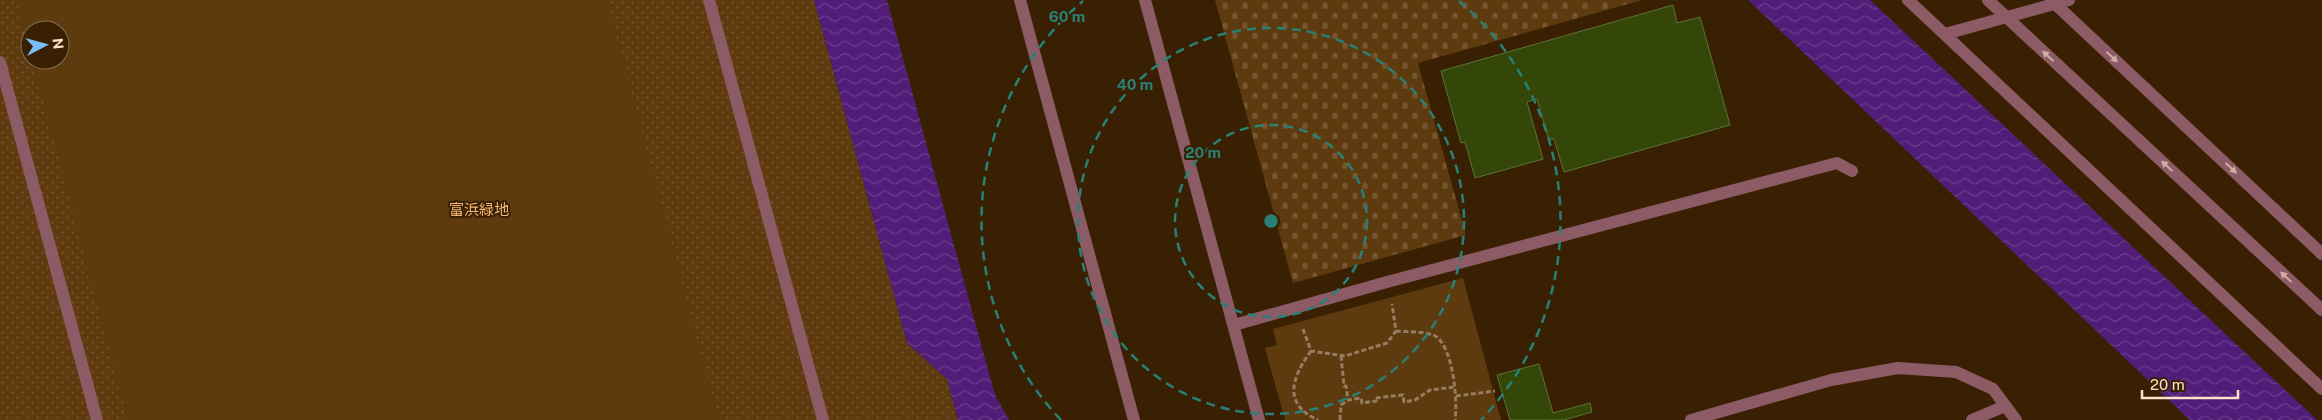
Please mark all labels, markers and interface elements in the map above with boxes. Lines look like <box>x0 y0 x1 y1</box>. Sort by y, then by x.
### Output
text: 60 m <box>1049 8 1085 25</box>
north arrow <box>20 20 70 70</box>
text: N <box>49 37 66 50</box>
one-way arrow <box>2042 50 2054 62</box>
one-way arrow <box>2106 51 2118 63</box>
text: 40 m <box>1117 76 1153 93</box>
text: 20 m <box>1185 144 1221 161</box>
one-way arrow <box>2161 160 2173 172</box>
one-way arrow <box>2224 162 2236 174</box>
park label: 富浜緑地 <box>449 201 509 218</box>
centre of rings <box>1262 212 1280 230</box>
one-way arrow <box>2281 271 2293 283</box>
scale bar <box>2142 368 2238 400</box>
text: 20 m <box>2150 376 2185 393</box>

